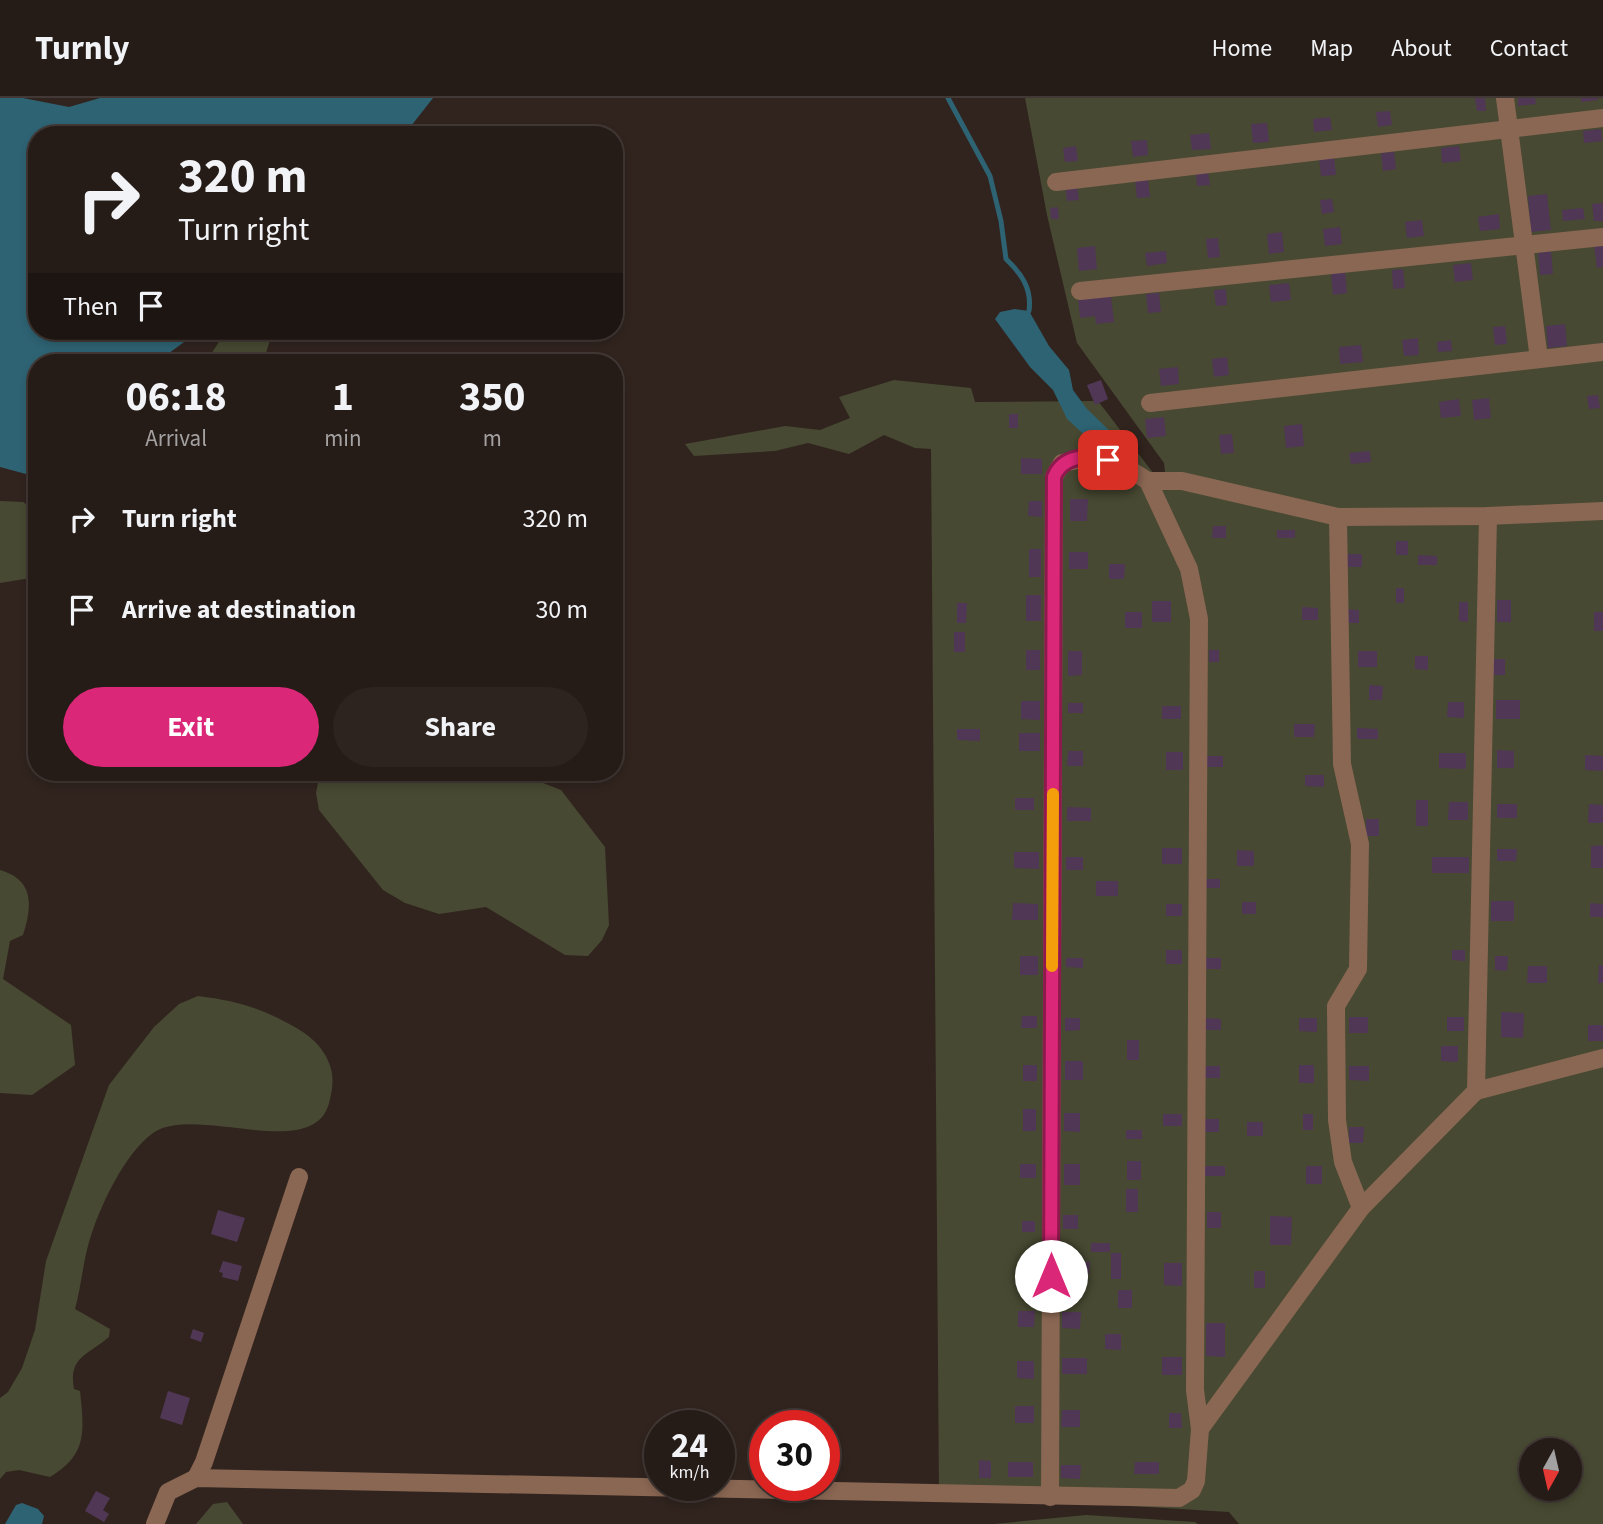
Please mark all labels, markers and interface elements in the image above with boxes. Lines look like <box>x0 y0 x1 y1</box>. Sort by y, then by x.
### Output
text: Turnly <box>35 25 129 72</box>
text: Home <box>1212 31 1272 66</box>
text: Map <box>1310 31 1353 66</box>
text: About <box>1391 31 1452 66</box>
text: Contact <box>1490 31 1568 66</box>
text: 320 m <box>178 142 307 212</box>
icon: right <box>63 154 154 245</box>
text: Turn right <box>178 207 309 253</box>
icon: arrive <box>132 287 170 325</box>
text: Then <box>63 288 118 325</box>
text: 06:18 <box>125 367 227 427</box>
text: 1 <box>332 367 354 427</box>
text: 350 <box>459 367 526 427</box>
text: Arrival <box>145 422 207 455</box>
text: min <box>324 422 362 455</box>
text: m <box>483 422 502 455</box>
pin <box>1078 430 1138 490</box>
icon: arrive <box>1089 441 1127 479</box>
icon: right <box>63 500 101 538</box>
text: Turn right <box>122 500 237 537</box>
text: 320 m <box>522 500 588 537</box>
icon: arrive <box>63 591 101 629</box>
text: Arrive at destination <box>122 591 356 628</box>
text: 30 m <box>535 591 588 628</box>
button: Exit <box>63 687 319 767</box>
button: Share <box>333 687 588 767</box>
position arrow <box>1014 1239 1088 1313</box>
speed limit sign: 30 <box>749 1410 840 1501</box>
text: 24 <box>671 1421 708 1471</box>
north arrow <box>1519 1438 1582 1502</box>
map controls <box>1519 1438 1582 1501</box>
text: km/h <box>670 1460 709 1485</box>

